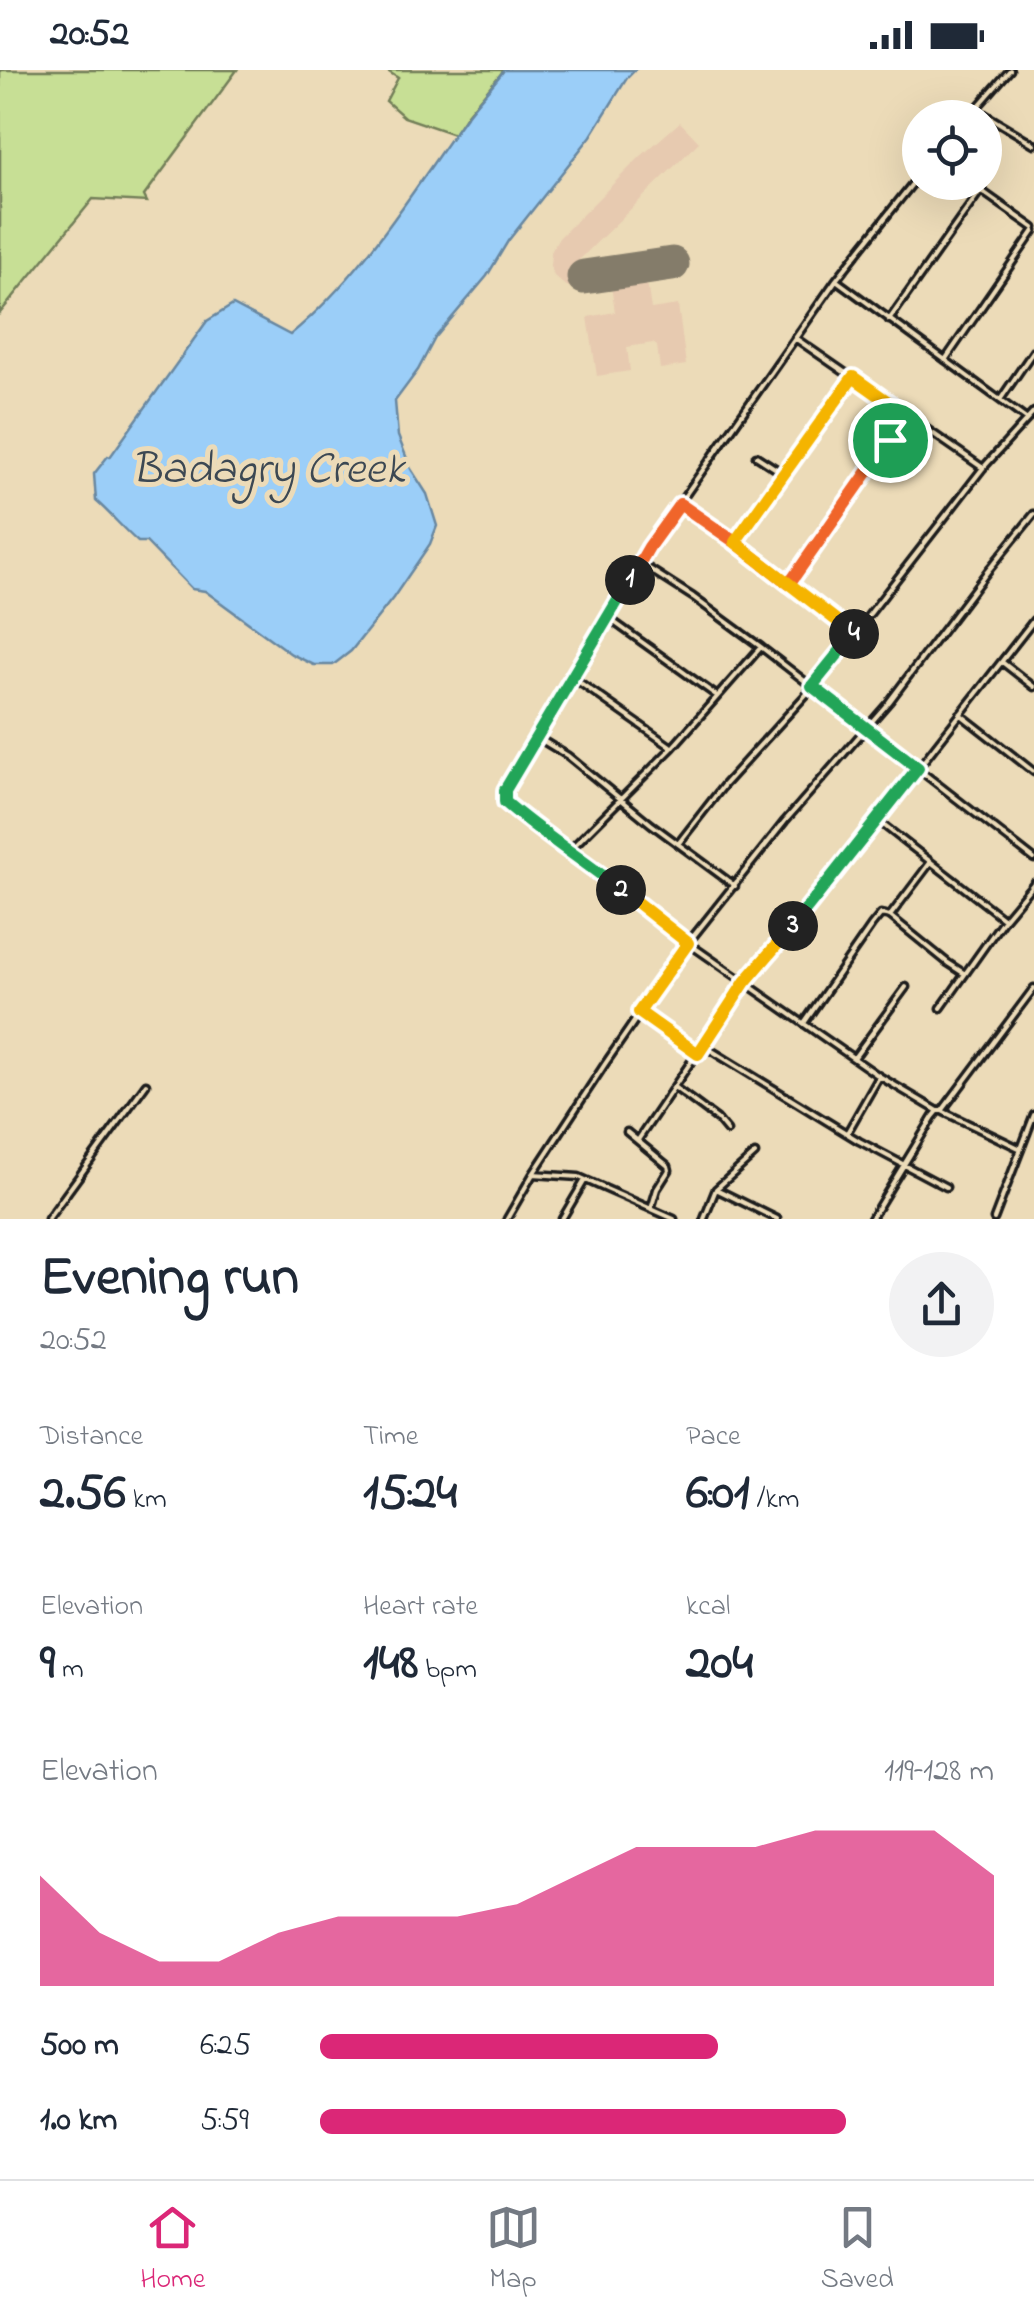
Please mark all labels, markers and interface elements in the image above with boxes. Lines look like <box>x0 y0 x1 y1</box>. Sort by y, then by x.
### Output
text: 20:52 <box>50 7 129 63</box>
map controls <box>902 100 1002 200</box>
button: locate <box>902 100 1002 200</box>
pin <box>848 398 933 483</box>
icon: arrive <box>863 413 918 468</box>
water label: Badagry Creek <box>131 438 407 504</box>
pin: 1 <box>605 555 655 605</box>
text: 1 <box>626 559 634 600</box>
pin: 4 <box>829 609 879 659</box>
text: 4 <box>848 613 860 654</box>
pin: 2 <box>596 865 646 915</box>
text: 2 <box>614 869 628 910</box>
pin: 3 <box>768 901 818 951</box>
text: 3 <box>787 905 799 946</box>
text: Evening run <box>40 1240 299 1320</box>
button: share <box>889 1252 994 1357</box>
text: 20:52 <box>40 1318 107 1365</box>
text: Distance <box>40 1417 143 1458</box>
text: Time <box>363 1417 418 1458</box>
text: Pace <box>686 1417 741 1458</box>
text: 2.56 <box>40 1458 126 1531</box>
text: 15:24 <box>363 1458 457 1531</box>
text: 6:01 <box>686 1458 750 1531</box>
text: km <box>126 1480 167 1521</box>
text: /km <box>750 1480 799 1521</box>
text: Elevation <box>40 1587 143 1628</box>
text: Heart rate <box>363 1587 478 1628</box>
text: kcal <box>686 1587 731 1628</box>
text: 9 <box>40 1628 55 1701</box>
text: 148 <box>363 1628 418 1701</box>
text: 204 <box>686 1628 753 1701</box>
text: m <box>55 1650 84 1691</box>
text: bpm <box>418 1650 477 1691</box>
text: Elevation <box>40 1749 158 1796</box>
text: 119–128 m <box>884 1749 994 1796</box>
text: 500 m <box>40 2023 119 2070</box>
text: 6:25 <box>200 2023 251 2070</box>
text: 1.0 km <box>40 2098 117 2145</box>
text: 5:59 <box>200 2098 249 2145</box>
tab: Home <box>140 2200 205 2301</box>
tab: Map <box>486 2200 541 2301</box>
tab: Saved <box>821 2200 894 2301</box>

